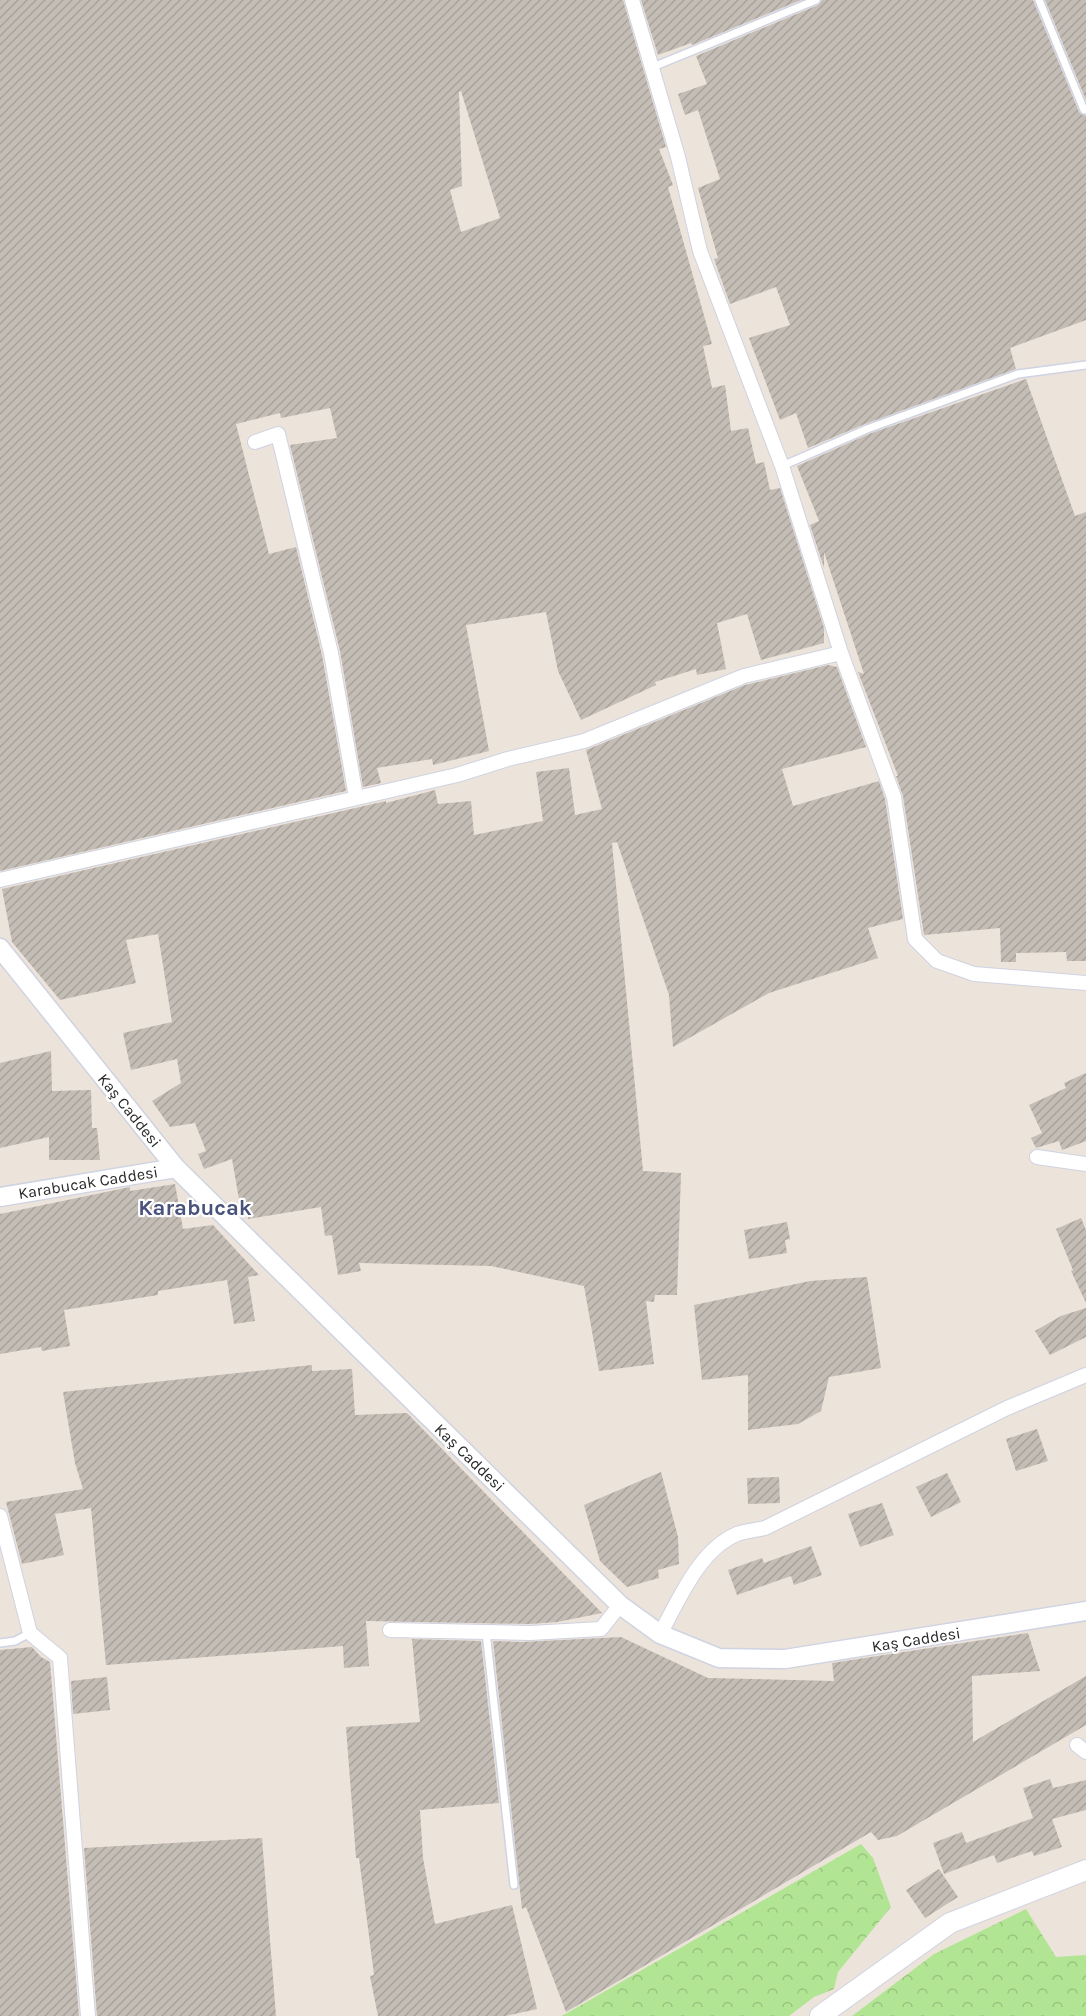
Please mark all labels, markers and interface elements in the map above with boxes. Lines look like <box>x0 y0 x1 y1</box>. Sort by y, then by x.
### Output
street label: Kaş Caddesi <box>94 1069 165 1151</box>
street label: Karabucak Caddesi <box>17 1162 159 1203</box>
district label: Karabucak <box>138 1195 252 1221</box>
street label: Kaş Caddesi <box>431 1419 509 1495</box>
street label: Kaş Caddesi <box>870 1623 962 1656</box>

